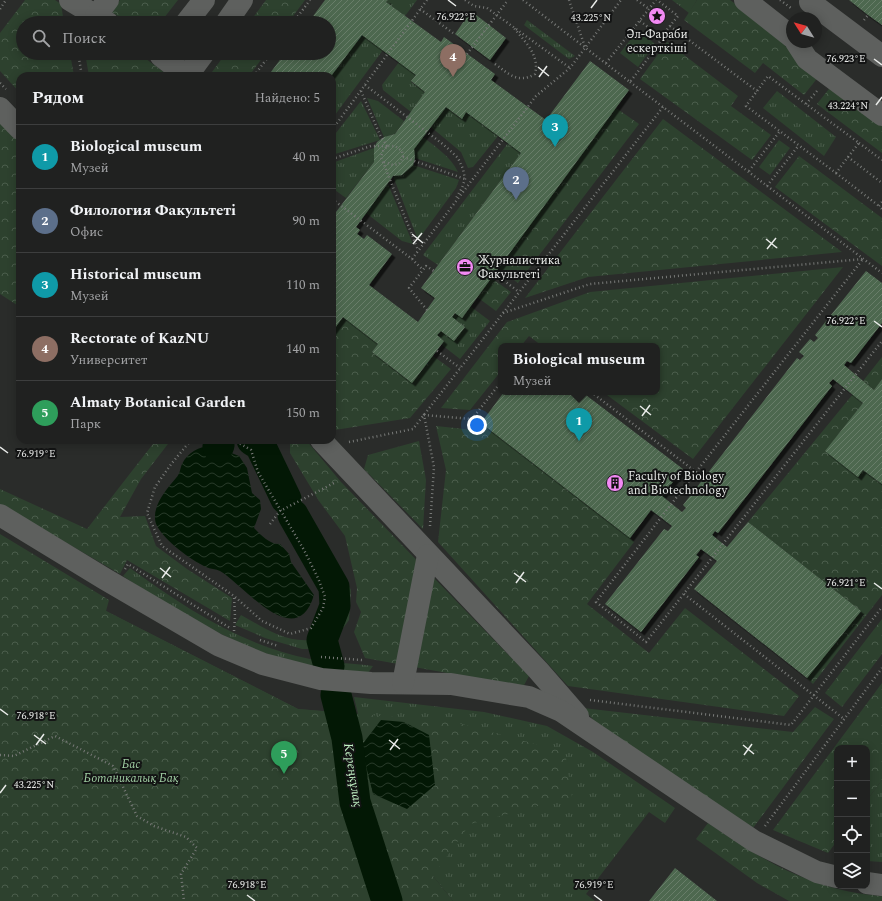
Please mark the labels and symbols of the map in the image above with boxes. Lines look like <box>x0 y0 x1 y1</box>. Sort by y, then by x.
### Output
place icon: Әл-Фараби ескерткіші <box>647 6 667 26</box>
text: 76.922°E <box>436 9 476 25</box>
text: 43.225°N <box>571 10 611 26</box>
north arrow <box>786 12 822 48</box>
place label: Әл-Фараби ескерткіші <box>626 25 688 58</box>
pin: 4 <box>440 44 466 77</box>
text: 76.923°E <box>826 51 866 67</box>
text: 43.224°N <box>828 98 868 114</box>
pin: 3 <box>542 114 568 147</box>
pin: 2 <box>503 167 529 200</box>
place label: Журналистика Факультеті <box>478 251 560 284</box>
office icon: Журналистика Факультеті <box>455 257 475 277</box>
text: 76.922°E <box>826 313 866 329</box>
pin: 1 <box>566 408 592 441</box>
your location <box>467 415 487 435</box>
text: 76.919°E <box>16 446 56 462</box>
place label: Faculty of Biology and Biotechnology <box>628 467 729 500</box>
building icon: Faculty of Biology and Biotechnology <box>605 473 625 493</box>
text: 76.921°E <box>826 575 866 591</box>
text: 76.918°E <box>16 708 56 724</box>
pin: 5 <box>271 741 297 774</box>
water label: Кереңқұлақ <box>338 742 368 808</box>
park label: Бас Ботаникалық Бақ <box>84 755 179 788</box>
text: 43.225°N <box>14 777 54 793</box>
text: 76.918°E <box>227 877 267 893</box>
text: 76.919°E <box>574 877 614 893</box>

